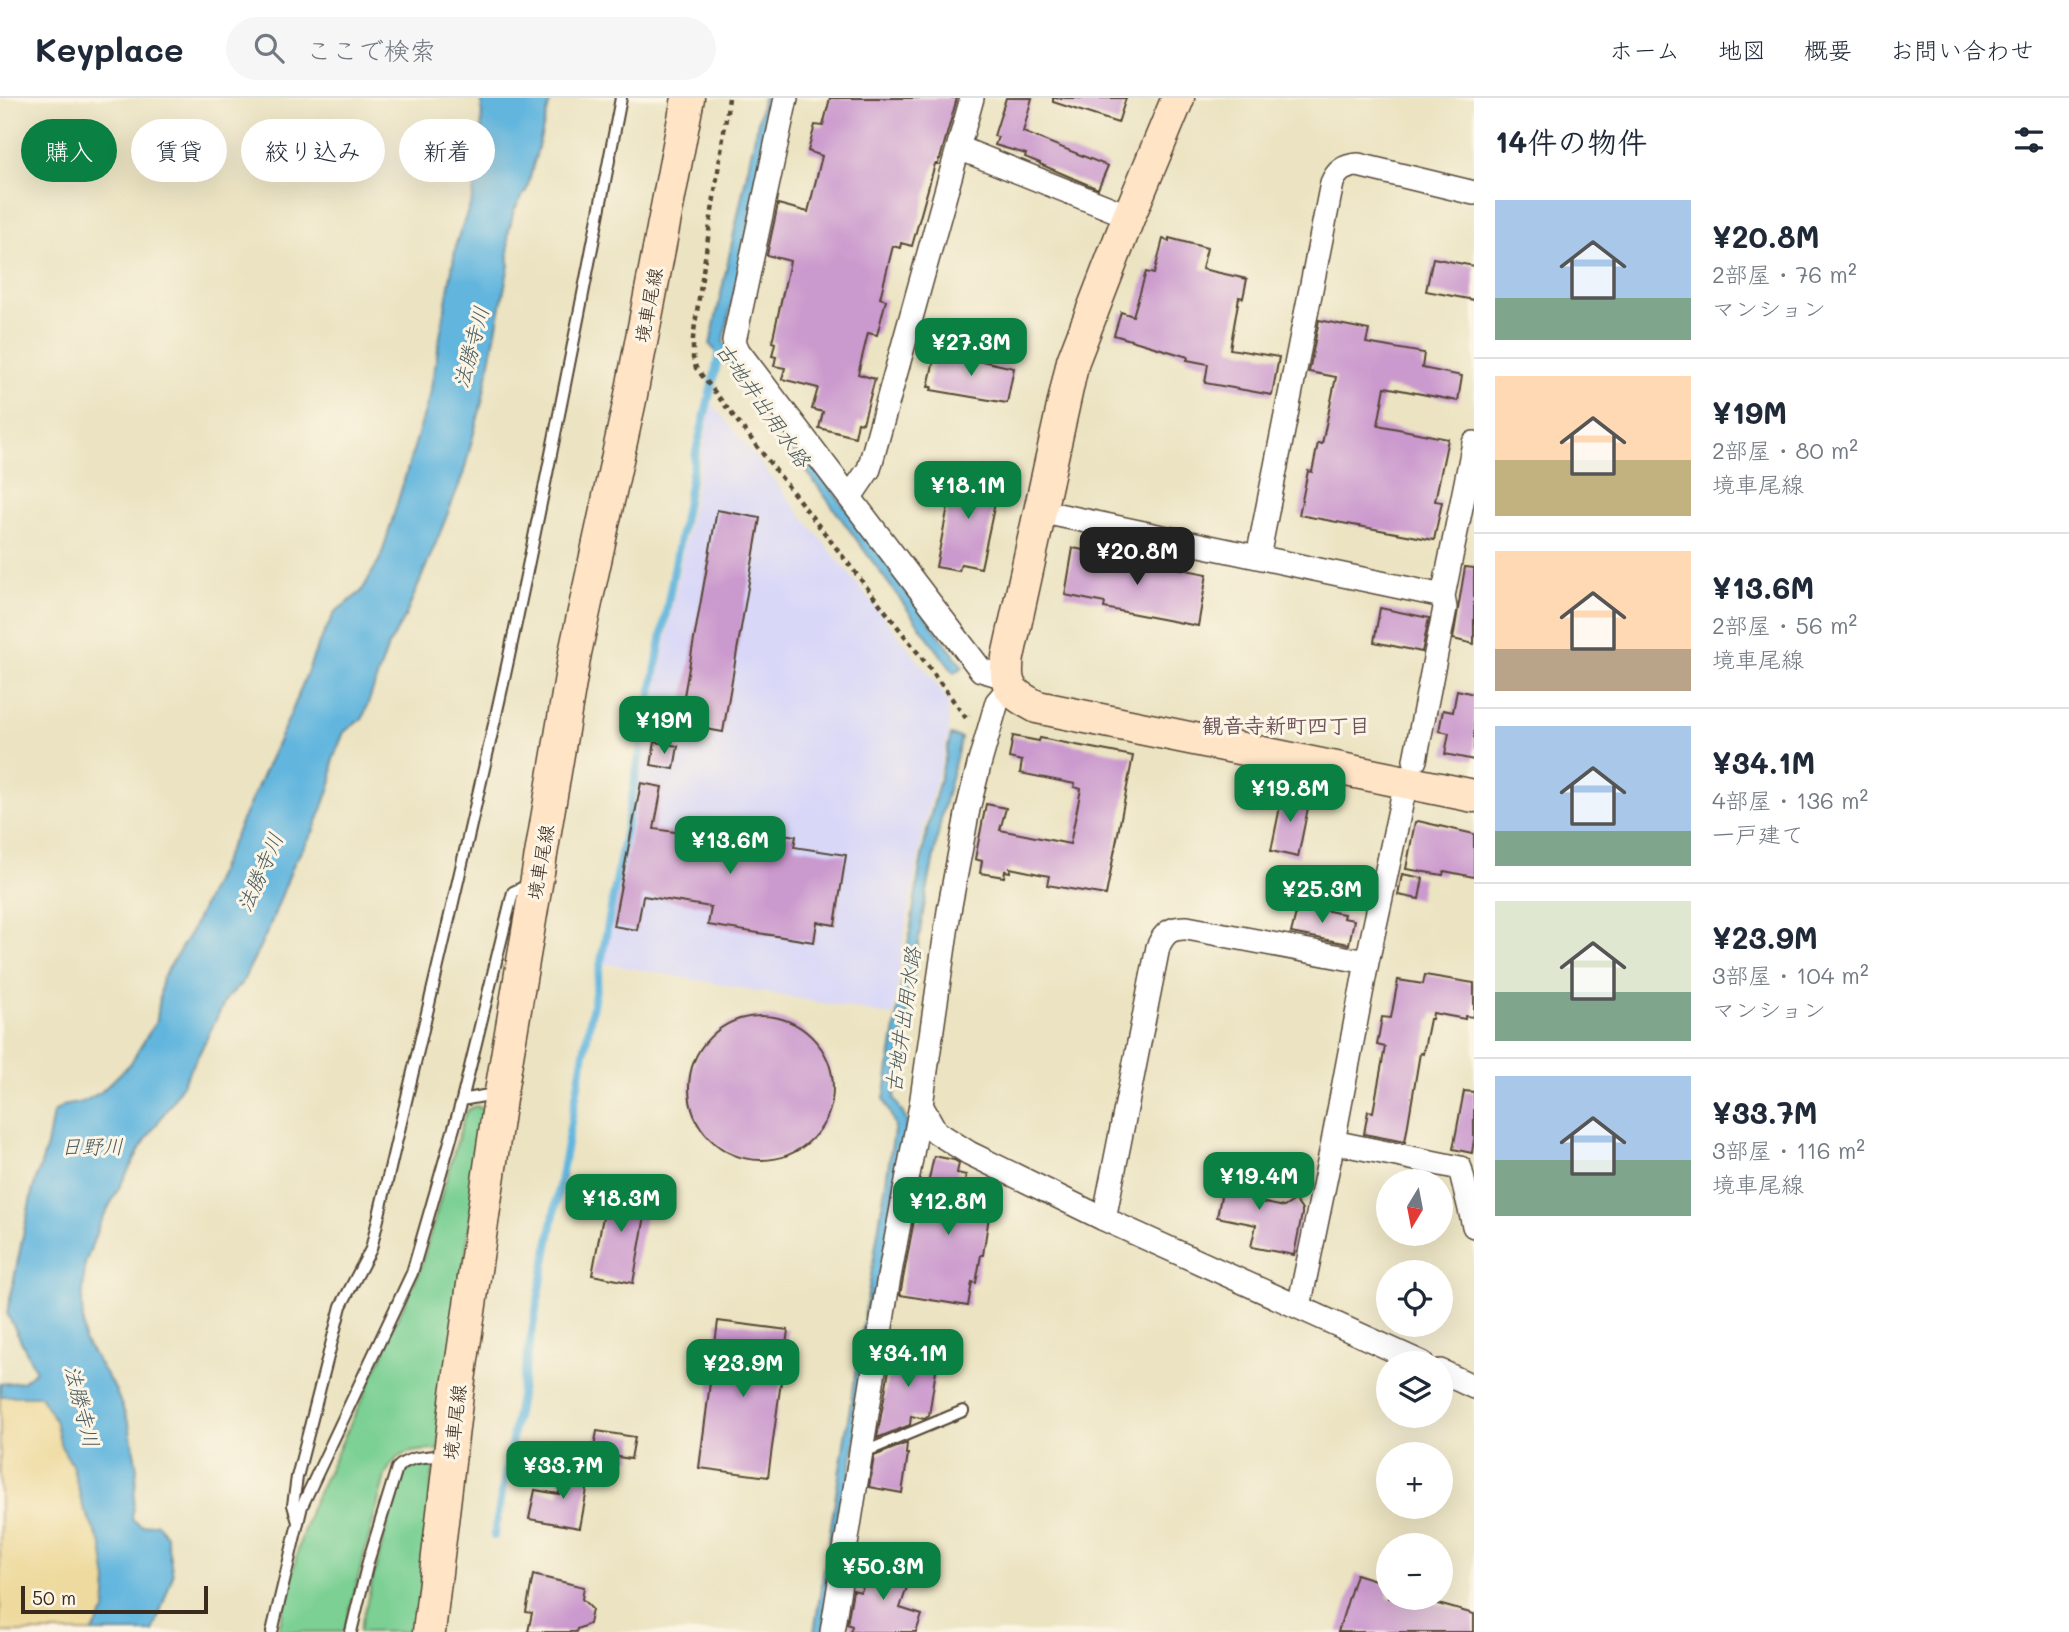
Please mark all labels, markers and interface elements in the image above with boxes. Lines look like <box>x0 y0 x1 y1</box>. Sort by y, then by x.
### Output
search box <box>226 17 716 80</box>
text: Keyplace <box>35 27 184 70</box>
icon: search <box>250 29 288 67</box>
text: ここで検索 <box>306 33 436 67</box>
text: ホーム <box>1609 34 1680 65</box>
text: 地図 <box>1718 34 1766 65</box>
text: 概要 <box>1804 34 1852 65</box>
text: お問い合わせ <box>1890 34 2034 65</box>
chip: 購入 <box>21 119 117 182</box>
chip: 賃貸 <box>131 119 227 182</box>
chip: 絞り込み <box>241 119 385 182</box>
chip: 新着 <box>399 119 495 182</box>
text: 14件の物件 <box>1495 121 1647 161</box>
icon: filters <box>2010 121 2048 159</box>
text: ¥20.8M <box>1712 216 1820 256</box>
icon: home <box>1551 228 1635 312</box>
text: 2部屋 · 76 m² <box>1712 259 1857 289</box>
street label: 境車尾線 <box>628 265 668 345</box>
text: マンション <box>1712 293 1826 323</box>
water label: 法勝寺川 <box>446 303 494 391</box>
pin: ¥27.3M <box>914 318 1028 378</box>
text: ¥27.3M <box>931 326 1011 356</box>
water label: 古地井出用水路 <box>711 336 818 473</box>
text: ¥19M <box>1712 392 1787 432</box>
icon: home <box>1551 404 1635 488</box>
text: 2部屋 · 80 m² <box>1712 435 1858 465</box>
pin: ¥18.1M <box>911 462 1025 521</box>
text: ¥18.1M <box>930 469 1006 499</box>
text: 境車尾線 <box>1712 469 1804 499</box>
pin: ¥20.8M <box>1080 528 1194 587</box>
text: ¥20.8M <box>1096 535 1178 565</box>
text: ¥13.6M <box>1712 567 1815 607</box>
icon: home <box>1551 579 1635 663</box>
text: 2部屋 · 56 m² <box>1712 610 1857 640</box>
text: 境車尾線 <box>1712 644 1804 674</box>
pin: ¥19M <box>623 696 705 756</box>
text: ¥19M <box>635 704 693 734</box>
district label: 観音寺新町四丁目 <box>1202 711 1370 738</box>
text: ¥34.1M <box>1712 742 1815 782</box>
icon: home <box>1551 754 1635 838</box>
pin: ¥19.8M <box>1233 764 1347 824</box>
text: ¥19.8M <box>1250 772 1330 802</box>
text: 4部屋 · 136 m² <box>1712 785 1868 815</box>
pin: ¥13.6M <box>673 816 787 876</box>
text: 一戸建て <box>1712 819 1804 849</box>
street label: 境車尾線 <box>521 822 559 902</box>
text: ¥13.6M <box>691 824 769 854</box>
water label: 法勝寺川 <box>230 828 288 916</box>
pin: ¥25.3M <box>1265 866 1379 925</box>
text: ¥25.3M <box>1282 873 1362 903</box>
text: ¥23.9M <box>1712 917 1818 957</box>
icon: home <box>1551 929 1635 1013</box>
water label: 古地井出用水路 <box>878 944 926 1095</box>
text: 3部屋 · 104 m² <box>1712 960 1869 990</box>
text: マンション <box>1712 994 1826 1024</box>
text: ¥33.7M <box>1712 1092 1818 1132</box>
icon: home <box>1551 1104 1635 1188</box>
water label: 日野川 <box>61 1132 124 1159</box>
text: 3部屋 · 116 m² <box>1712 1135 1865 1165</box>
pin: ¥19.4M <box>1202 1152 1316 1212</box>
text: ¥19.4M <box>1219 1160 1299 1190</box>
north arrow <box>1376 1169 1452 1246</box>
map controls <box>1376 1169 1453 1610</box>
text: 境車尾線 <box>1712 1169 1804 1199</box>
pin: ¥18.3M <box>564 1174 678 1234</box>
pin: ¥12.8M <box>891 1178 1005 1237</box>
text: ¥18.3M <box>581 1182 661 1212</box>
text: ¥12.8M <box>909 1185 987 1215</box>
button: locate <box>1376 1260 1453 1337</box>
pin: ¥34.1M <box>851 1330 965 1389</box>
text: ¥34.1M <box>868 1337 948 1367</box>
pin: ¥23.9M <box>686 1340 800 1399</box>
text: ¥23.9M <box>702 1347 784 1377</box>
button: layers <box>1376 1351 1453 1428</box>
water label: 法勝寺川 <box>60 1362 106 1450</box>
street label: 境車尾線 <box>437 1383 471 1461</box>
pin: ¥33.7M <box>506 1442 620 1501</box>
button: + <box>1376 1442 1453 1519</box>
text: ¥33.7M <box>522 1449 604 1479</box>
button: − <box>1376 1533 1453 1610</box>
pin: ¥50.3M <box>826 1542 940 1602</box>
text: ¥50.3M <box>842 1550 924 1580</box>
scale bar <box>21 1583 208 1615</box>
text: 50 m <box>32 1585 76 1610</box>

